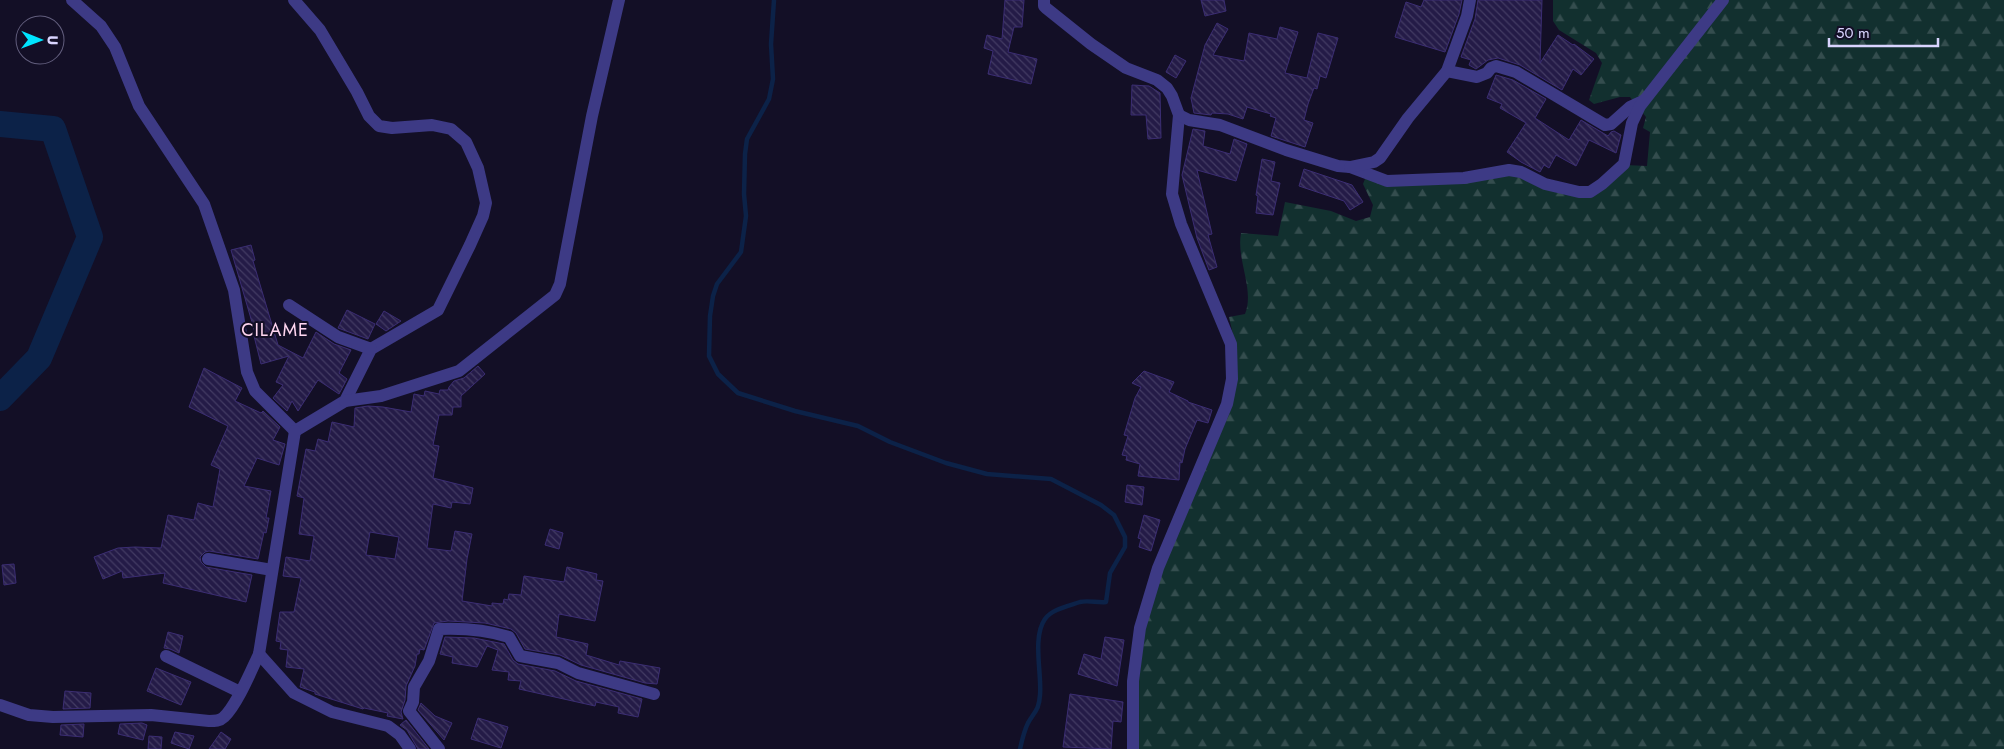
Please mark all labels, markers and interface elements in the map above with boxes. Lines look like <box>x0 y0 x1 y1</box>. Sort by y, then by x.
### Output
north arrow <box>15 15 65 65</box>
scale bar <box>1829 15 1938 47</box>
text: 50 m <box>1836 22 1870 44</box>
text: U <box>43 35 63 45</box>
district label: CILAME <box>241 317 309 343</box>

